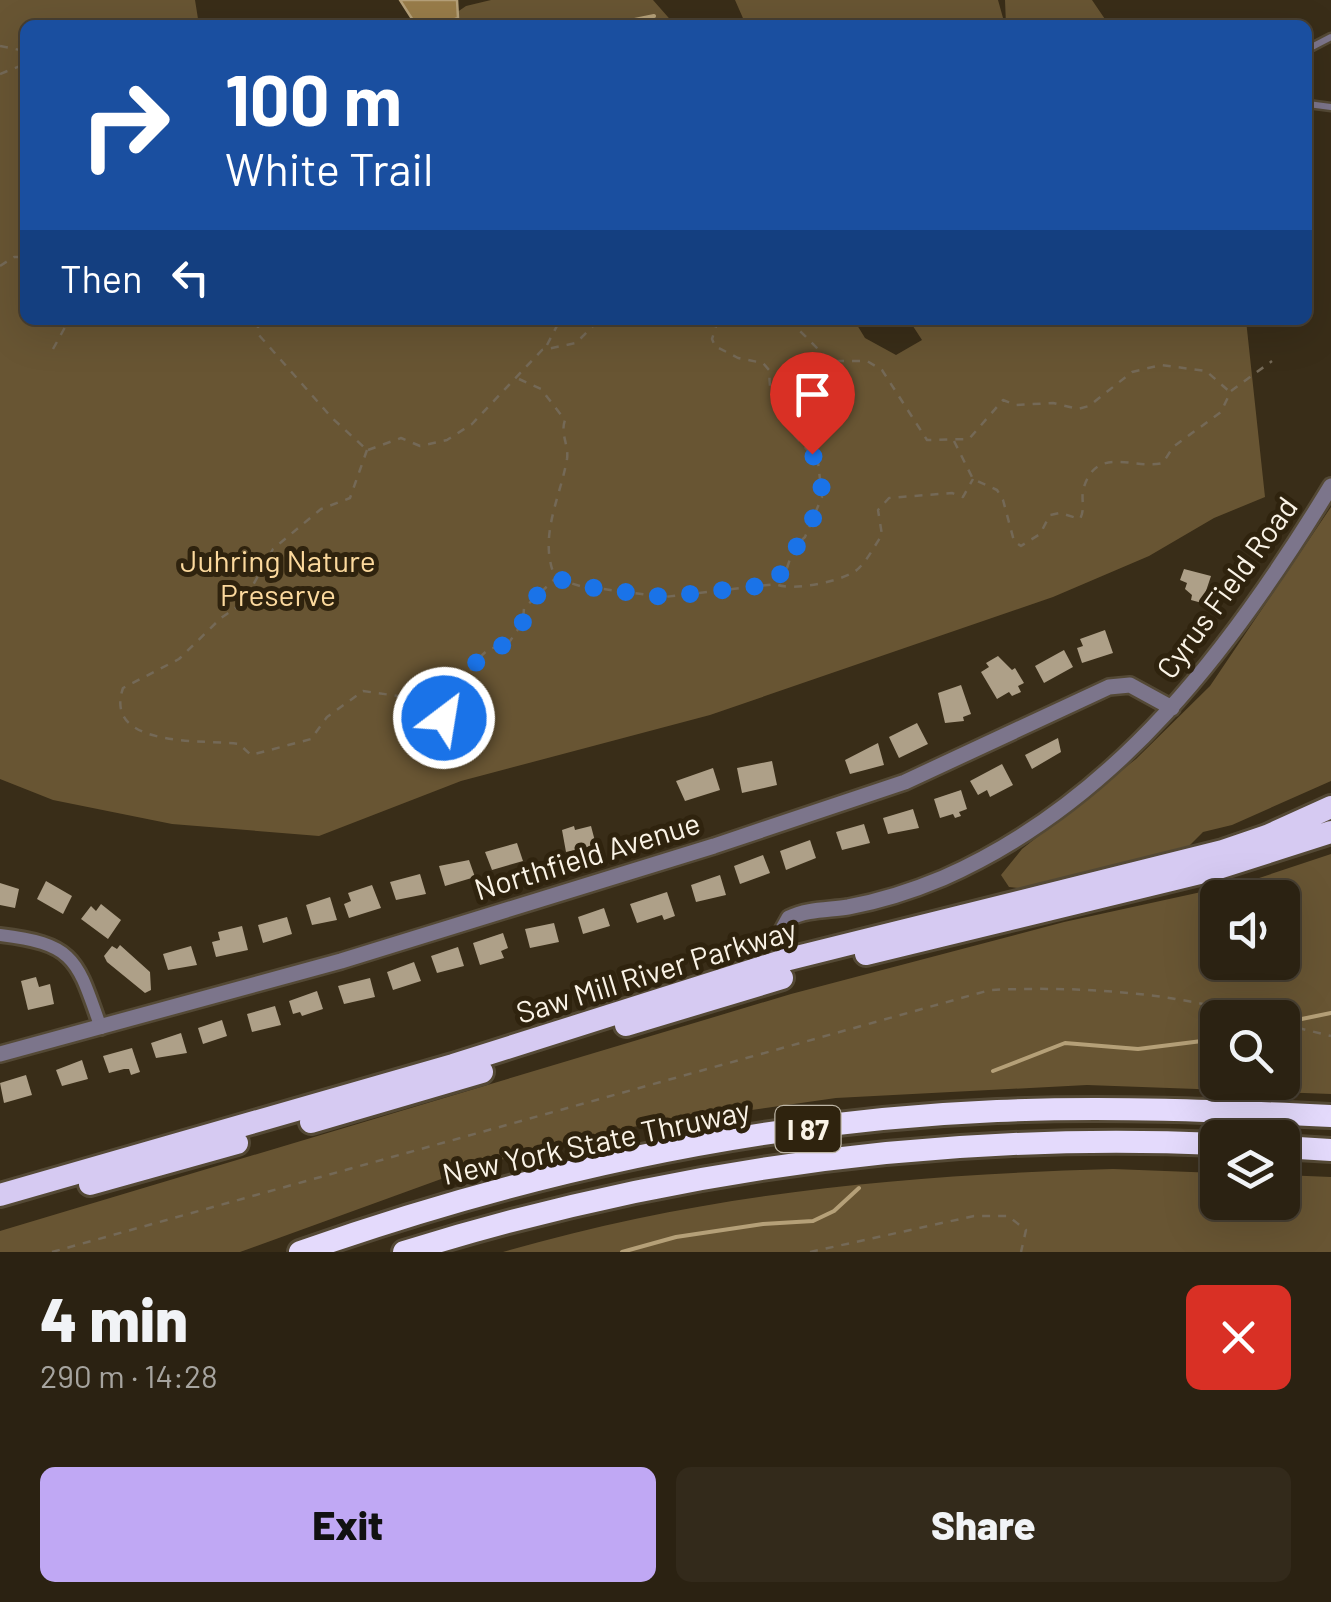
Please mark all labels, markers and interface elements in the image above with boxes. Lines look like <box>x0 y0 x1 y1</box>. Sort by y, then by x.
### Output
text: 100 m <box>225 56 402 140</box>
icon: right <box>60 60 190 190</box>
text: White Trail <box>225 141 433 195</box>
icon: left <box>163 250 218 305</box>
text: Then <box>60 255 143 301</box>
pin <box>770 352 855 455</box>
icon: arrive <box>785 367 840 422</box>
street label: Cyrus Field Road <box>1148 489 1304 685</box>
park label: Juhring Nature Preserve <box>180 542 376 612</box>
position arrow <box>392 666 496 770</box>
street label: Northfield Avenue <box>470 804 704 906</box>
map controls <box>1200 880 1300 1220</box>
button: sound <box>1200 880 1300 980</box>
street label: Saw Mill River Parkway <box>512 910 801 1030</box>
button: search <box>1200 1000 1300 1100</box>
street label: New York State Thruway <box>439 1091 753 1191</box>
road number: I 87 <box>776 1106 840 1152</box>
button: layers <box>1200 1120 1300 1220</box>
text: 4 min <box>40 1282 188 1354</box>
button: close <box>1186 1285 1291 1390</box>
text: 290 m · 14:28 <box>40 1356 218 1394</box>
button: Exit <box>40 1467 656 1582</box>
button: Share <box>676 1467 1291 1582</box>

